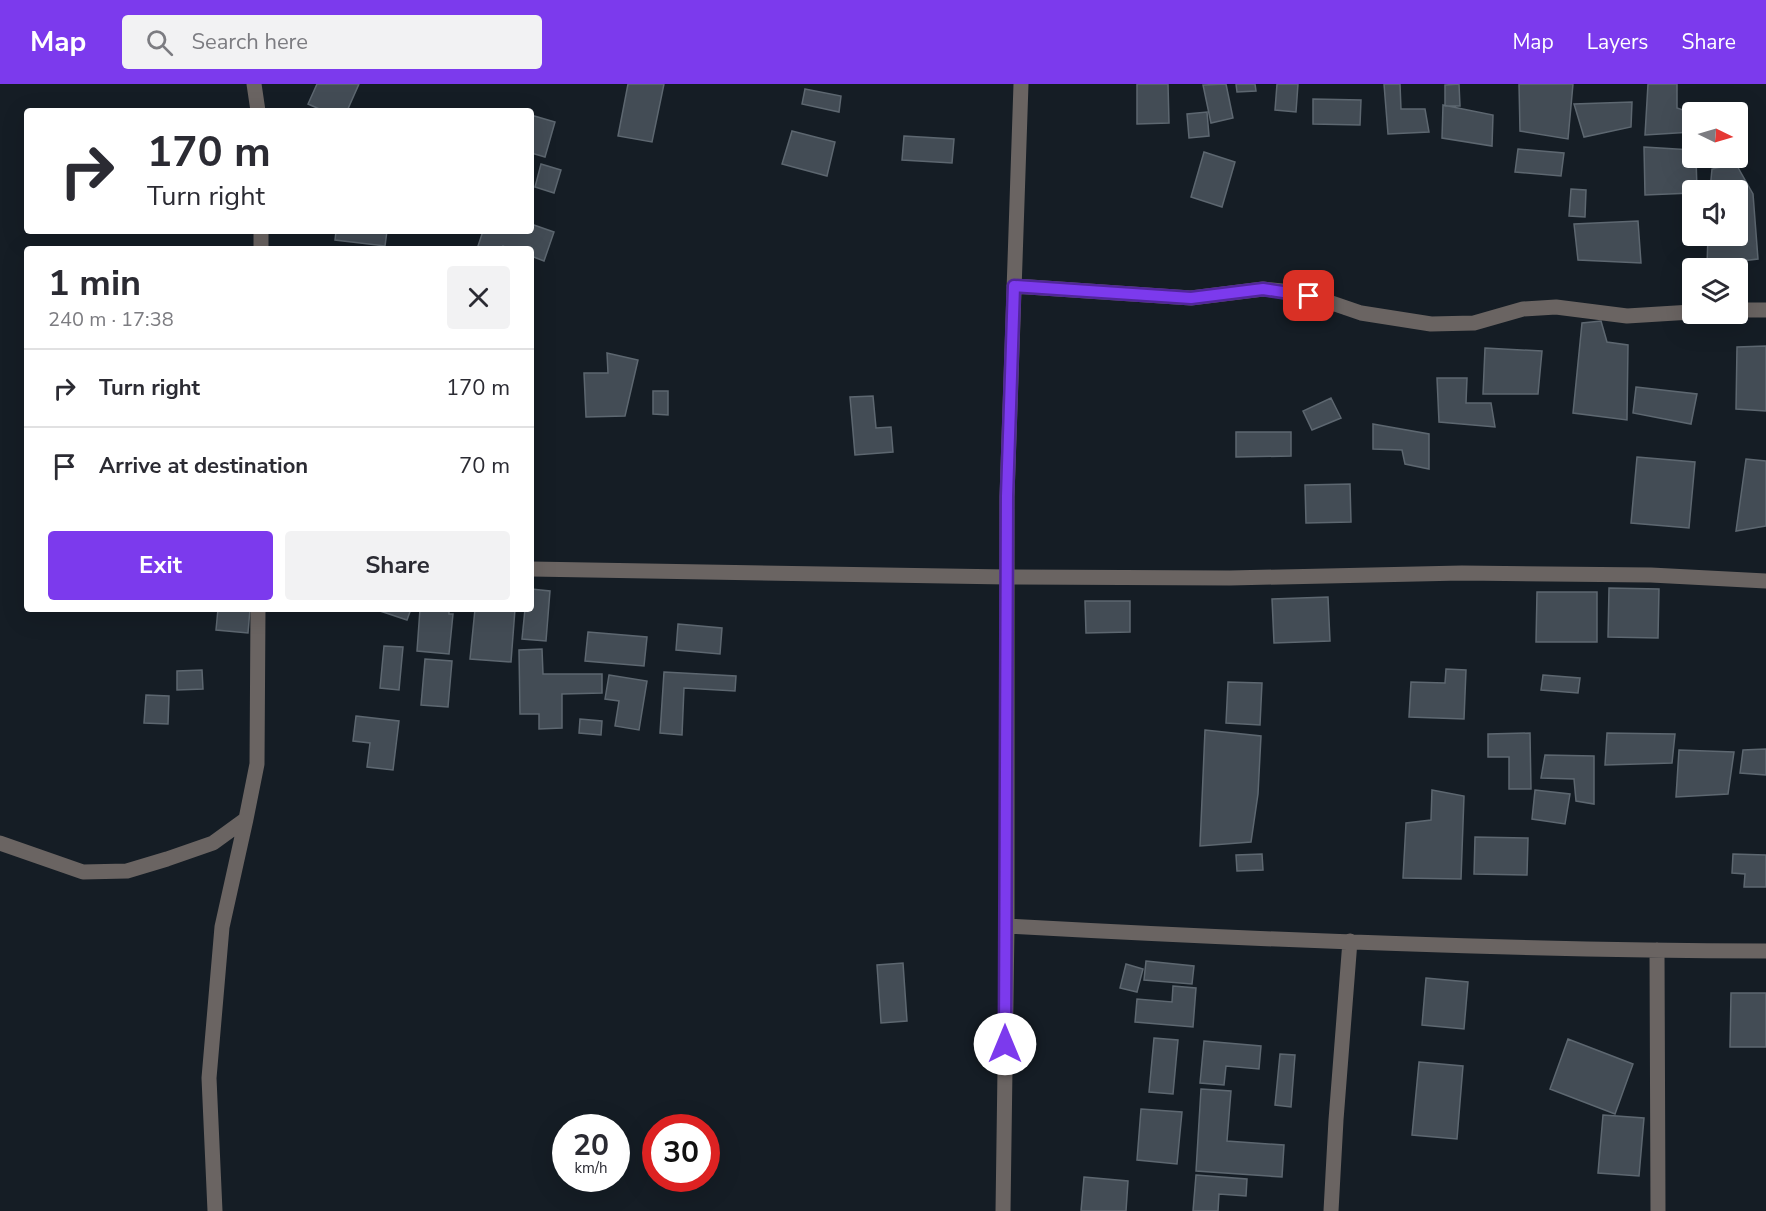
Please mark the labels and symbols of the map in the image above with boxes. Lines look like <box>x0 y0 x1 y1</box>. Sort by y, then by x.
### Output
north arrow <box>1682 102 1748 168</box>
pin <box>1283 270 1334 321</box>
position arrow <box>973 1012 1037 1076</box>
speed limit sign: 30 <box>642 1114 720 1192</box>

